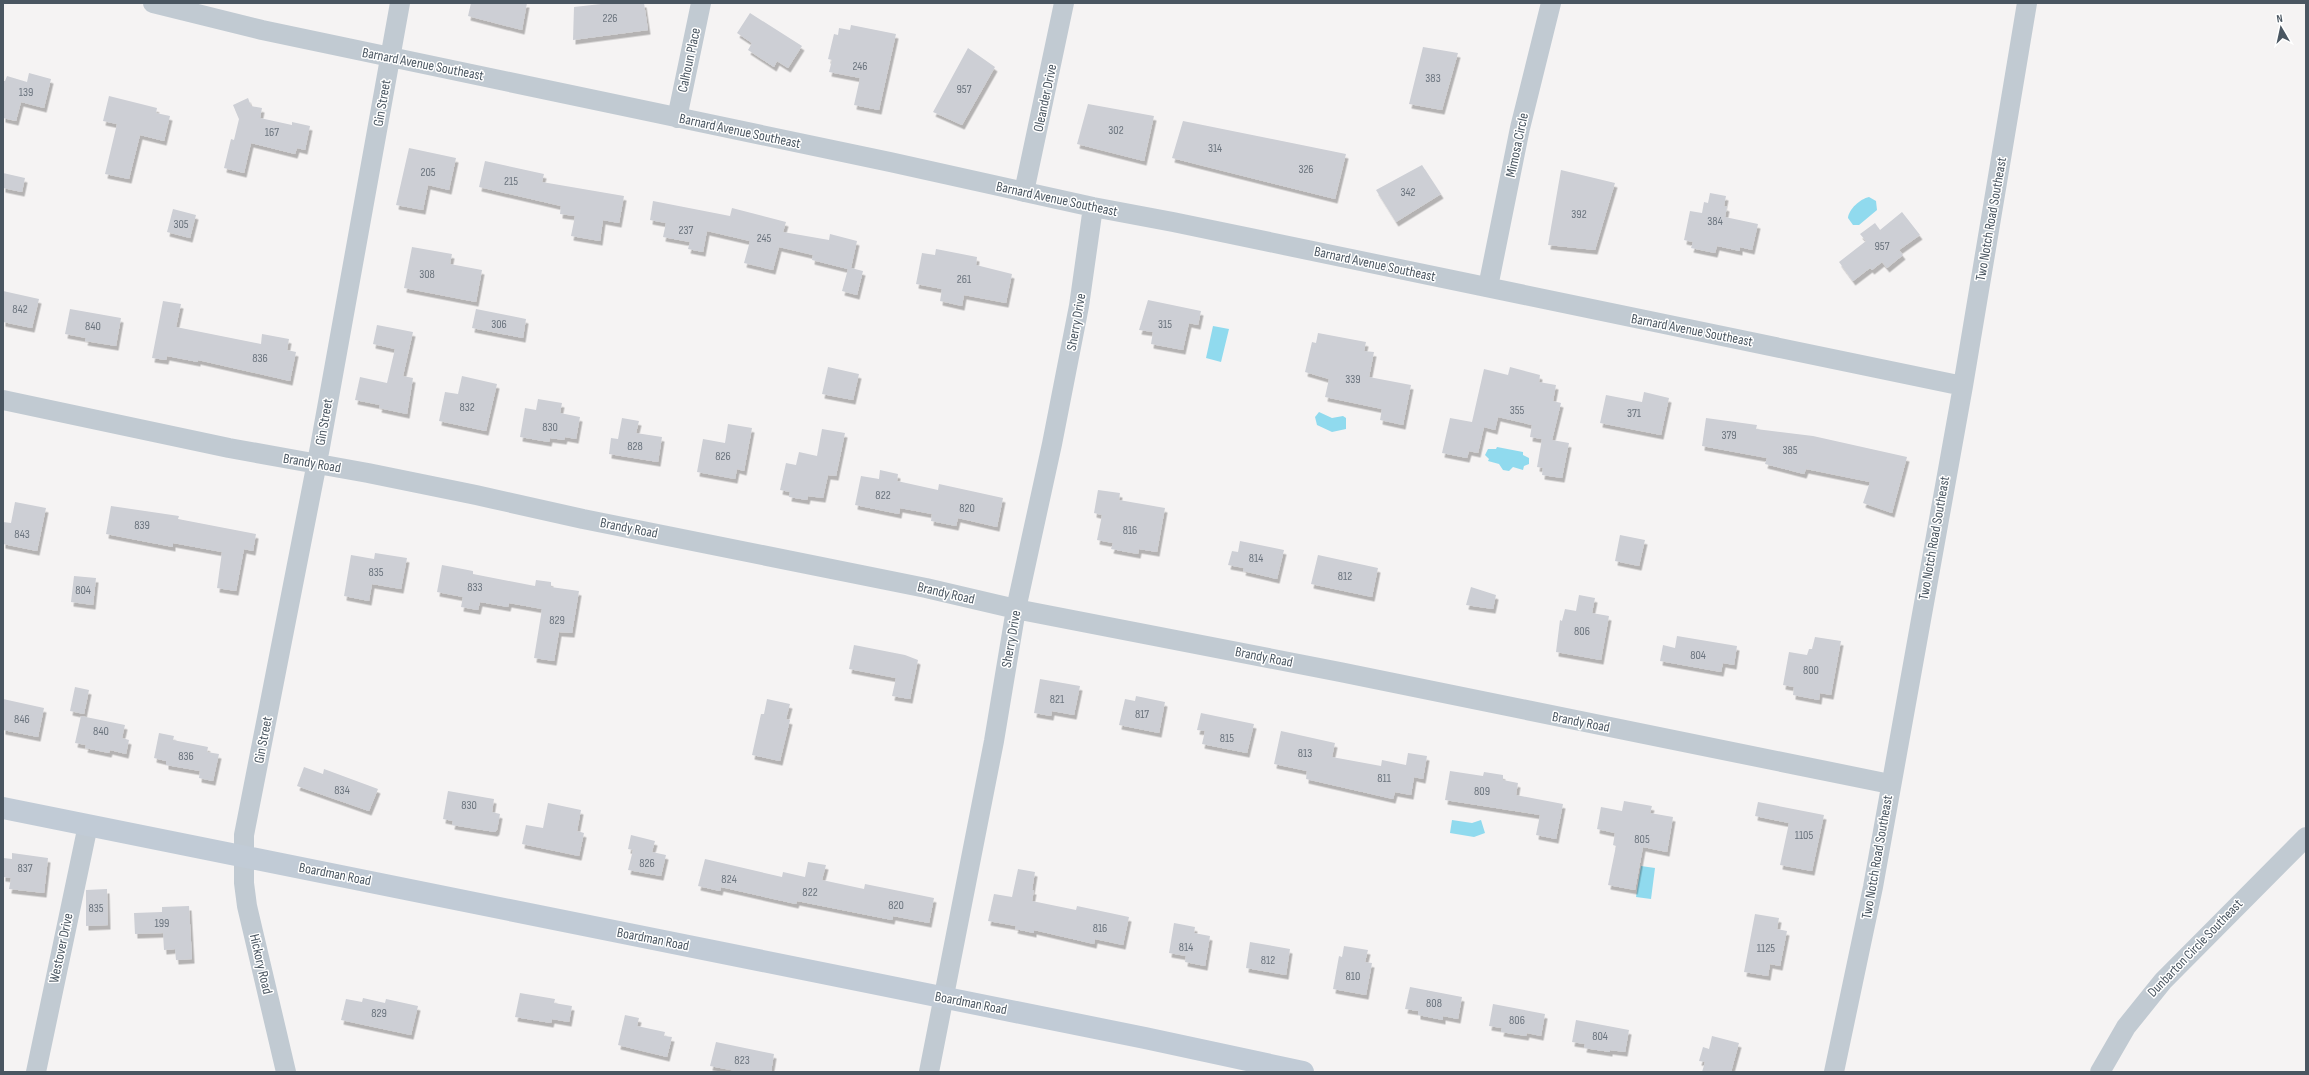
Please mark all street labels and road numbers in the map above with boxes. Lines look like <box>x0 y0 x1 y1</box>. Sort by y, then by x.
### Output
street label: Calhoun Place <box>674 26 704 94</box>
street label: Barnard Avenue Southeast <box>361 44 485 84</box>
street label: Oleander Drive <box>1030 63 1060 133</box>
street label: Gin Street <box>370 78 394 128</box>
street label: Barnard Avenue Southeast <box>678 110 802 152</box>
street label: Mimosa Circle <box>1502 111 1532 179</box>
street label: Two Notch Road Southeast <box>1972 156 2010 282</box>
street label: Barnard Avenue Southeast <box>995 178 1119 220</box>
street label: Barnard Avenue Southeast <box>1313 243 1437 285</box>
street label: Sherry Drive <box>1063 292 1089 352</box>
street label: Barnard Avenue Southeast <box>1630 310 1754 350</box>
street label: Gin Street <box>312 397 336 447</box>
street label: Brandy Road <box>282 450 342 476</box>
street label: Two Notch Road Southeast <box>1915 475 1953 601</box>
street label: Brandy Road <box>599 514 659 542</box>
street label: Brandy Road <box>916 578 976 608</box>
street label: Sherry Drive <box>998 609 1024 669</box>
street label: Brandy Road <box>1234 643 1294 671</box>
street label: Brandy Road <box>1551 708 1611 736</box>
street label: Gin Street <box>250 715 276 765</box>
street label: Two Notch Road Southeast <box>1858 794 1896 920</box>
street label: Boardman Road <box>298 859 373 889</box>
street label: Dunbarton Circle Southeast <box>2144 895 2246 1001</box>
street label: Westover Drive <box>45 912 77 984</box>
street label: Boardman Road <box>616 924 691 954</box>
street label: Hickory Road <box>246 932 276 996</box>
street label: Boardman Road <box>934 988 1009 1018</box>

